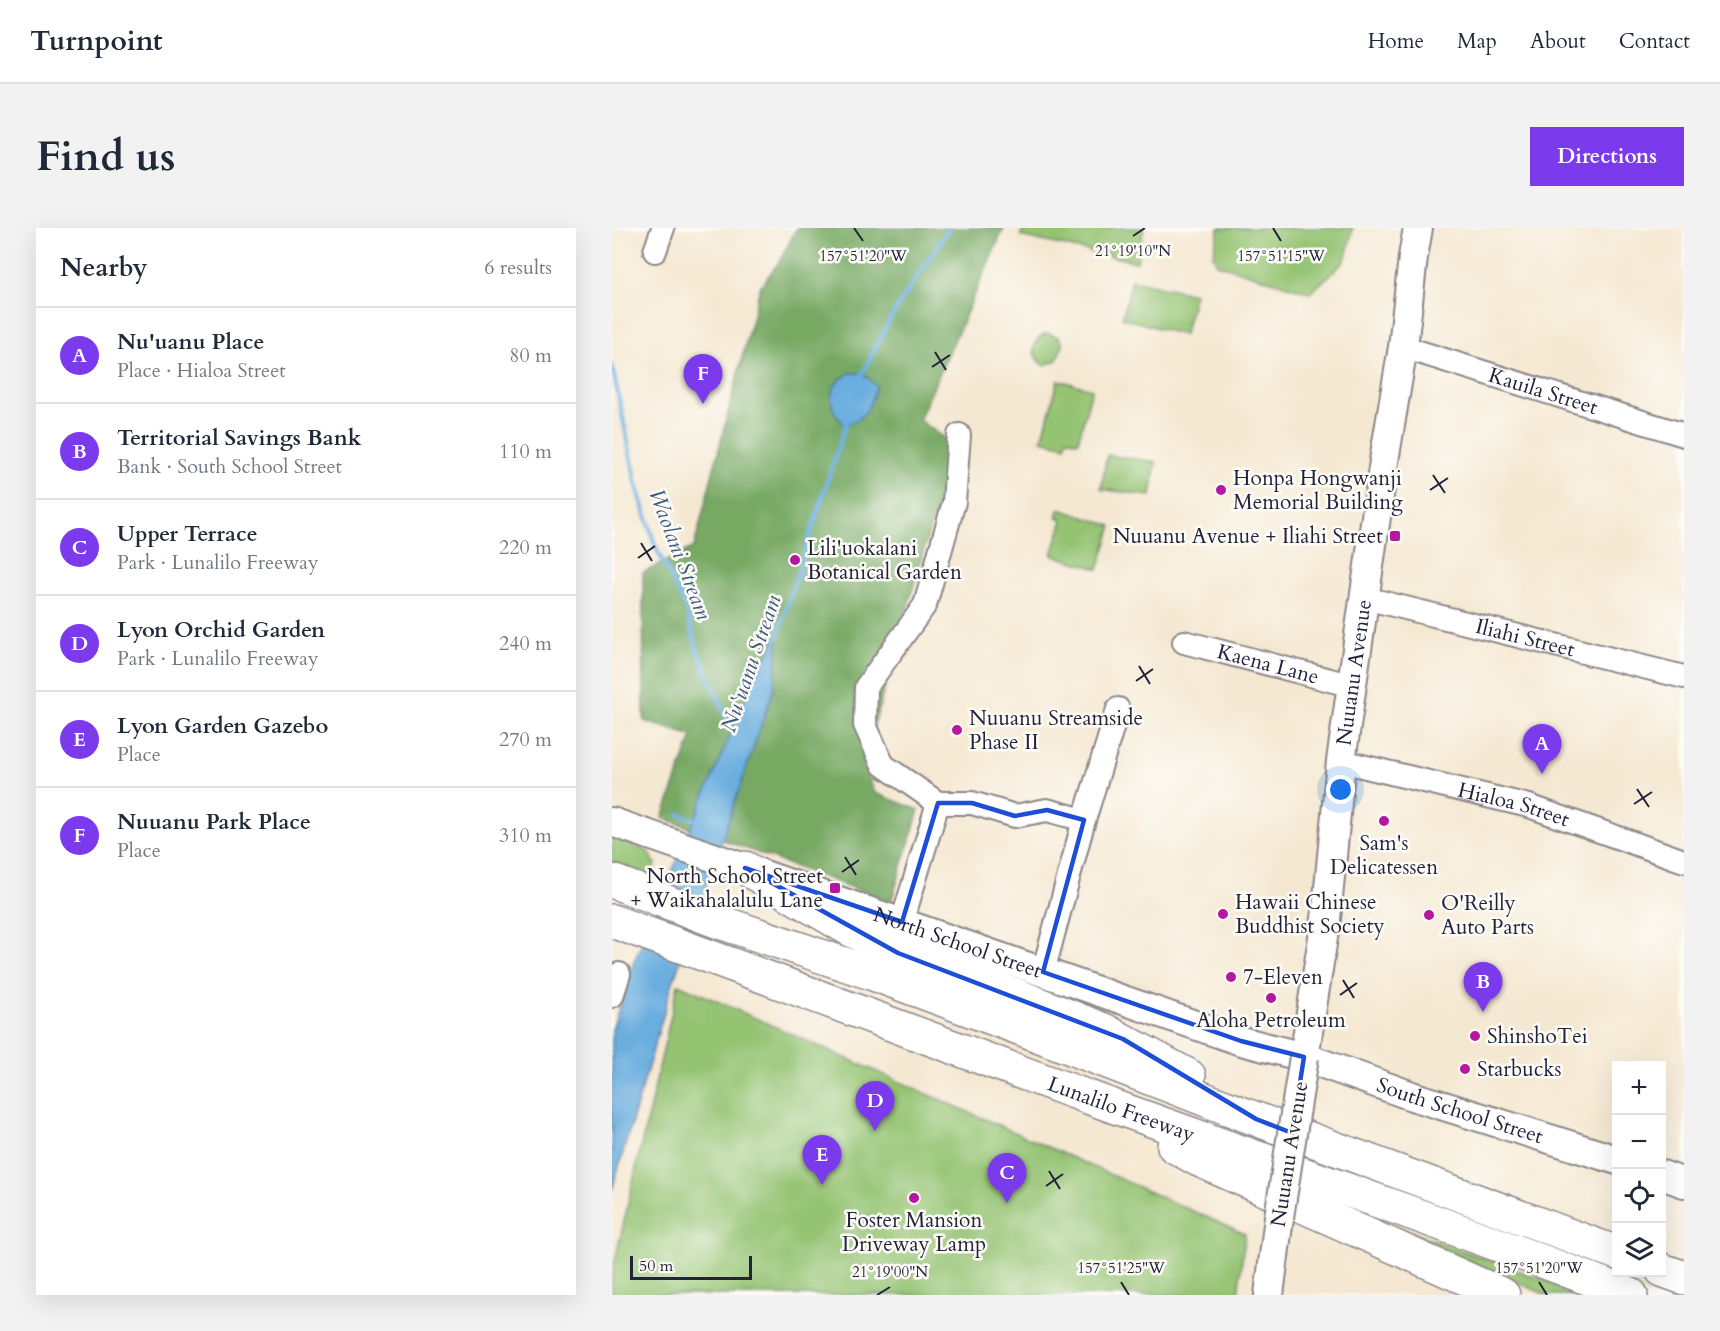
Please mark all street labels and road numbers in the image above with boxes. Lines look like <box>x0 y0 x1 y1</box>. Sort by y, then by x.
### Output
street label: Kauila Street <box>1485 361 1602 422</box>
street label: Nuuanu Avenue <box>1329 597 1379 747</box>
street label: Iliahi Street <box>1472 612 1578 664</box>
street label: Kaena Lane <box>1214 637 1322 692</box>
street label: Hialoa Street <box>1455 775 1574 834</box>
street label: North School Street <box>869 900 1046 986</box>
street label: Lunalilo Freeway <box>1044 1069 1199 1149</box>
street label: South School Street <box>1373 1070 1547 1151</box>
street label: Nuuanu Avenue <box>1264 1079 1315 1229</box>

